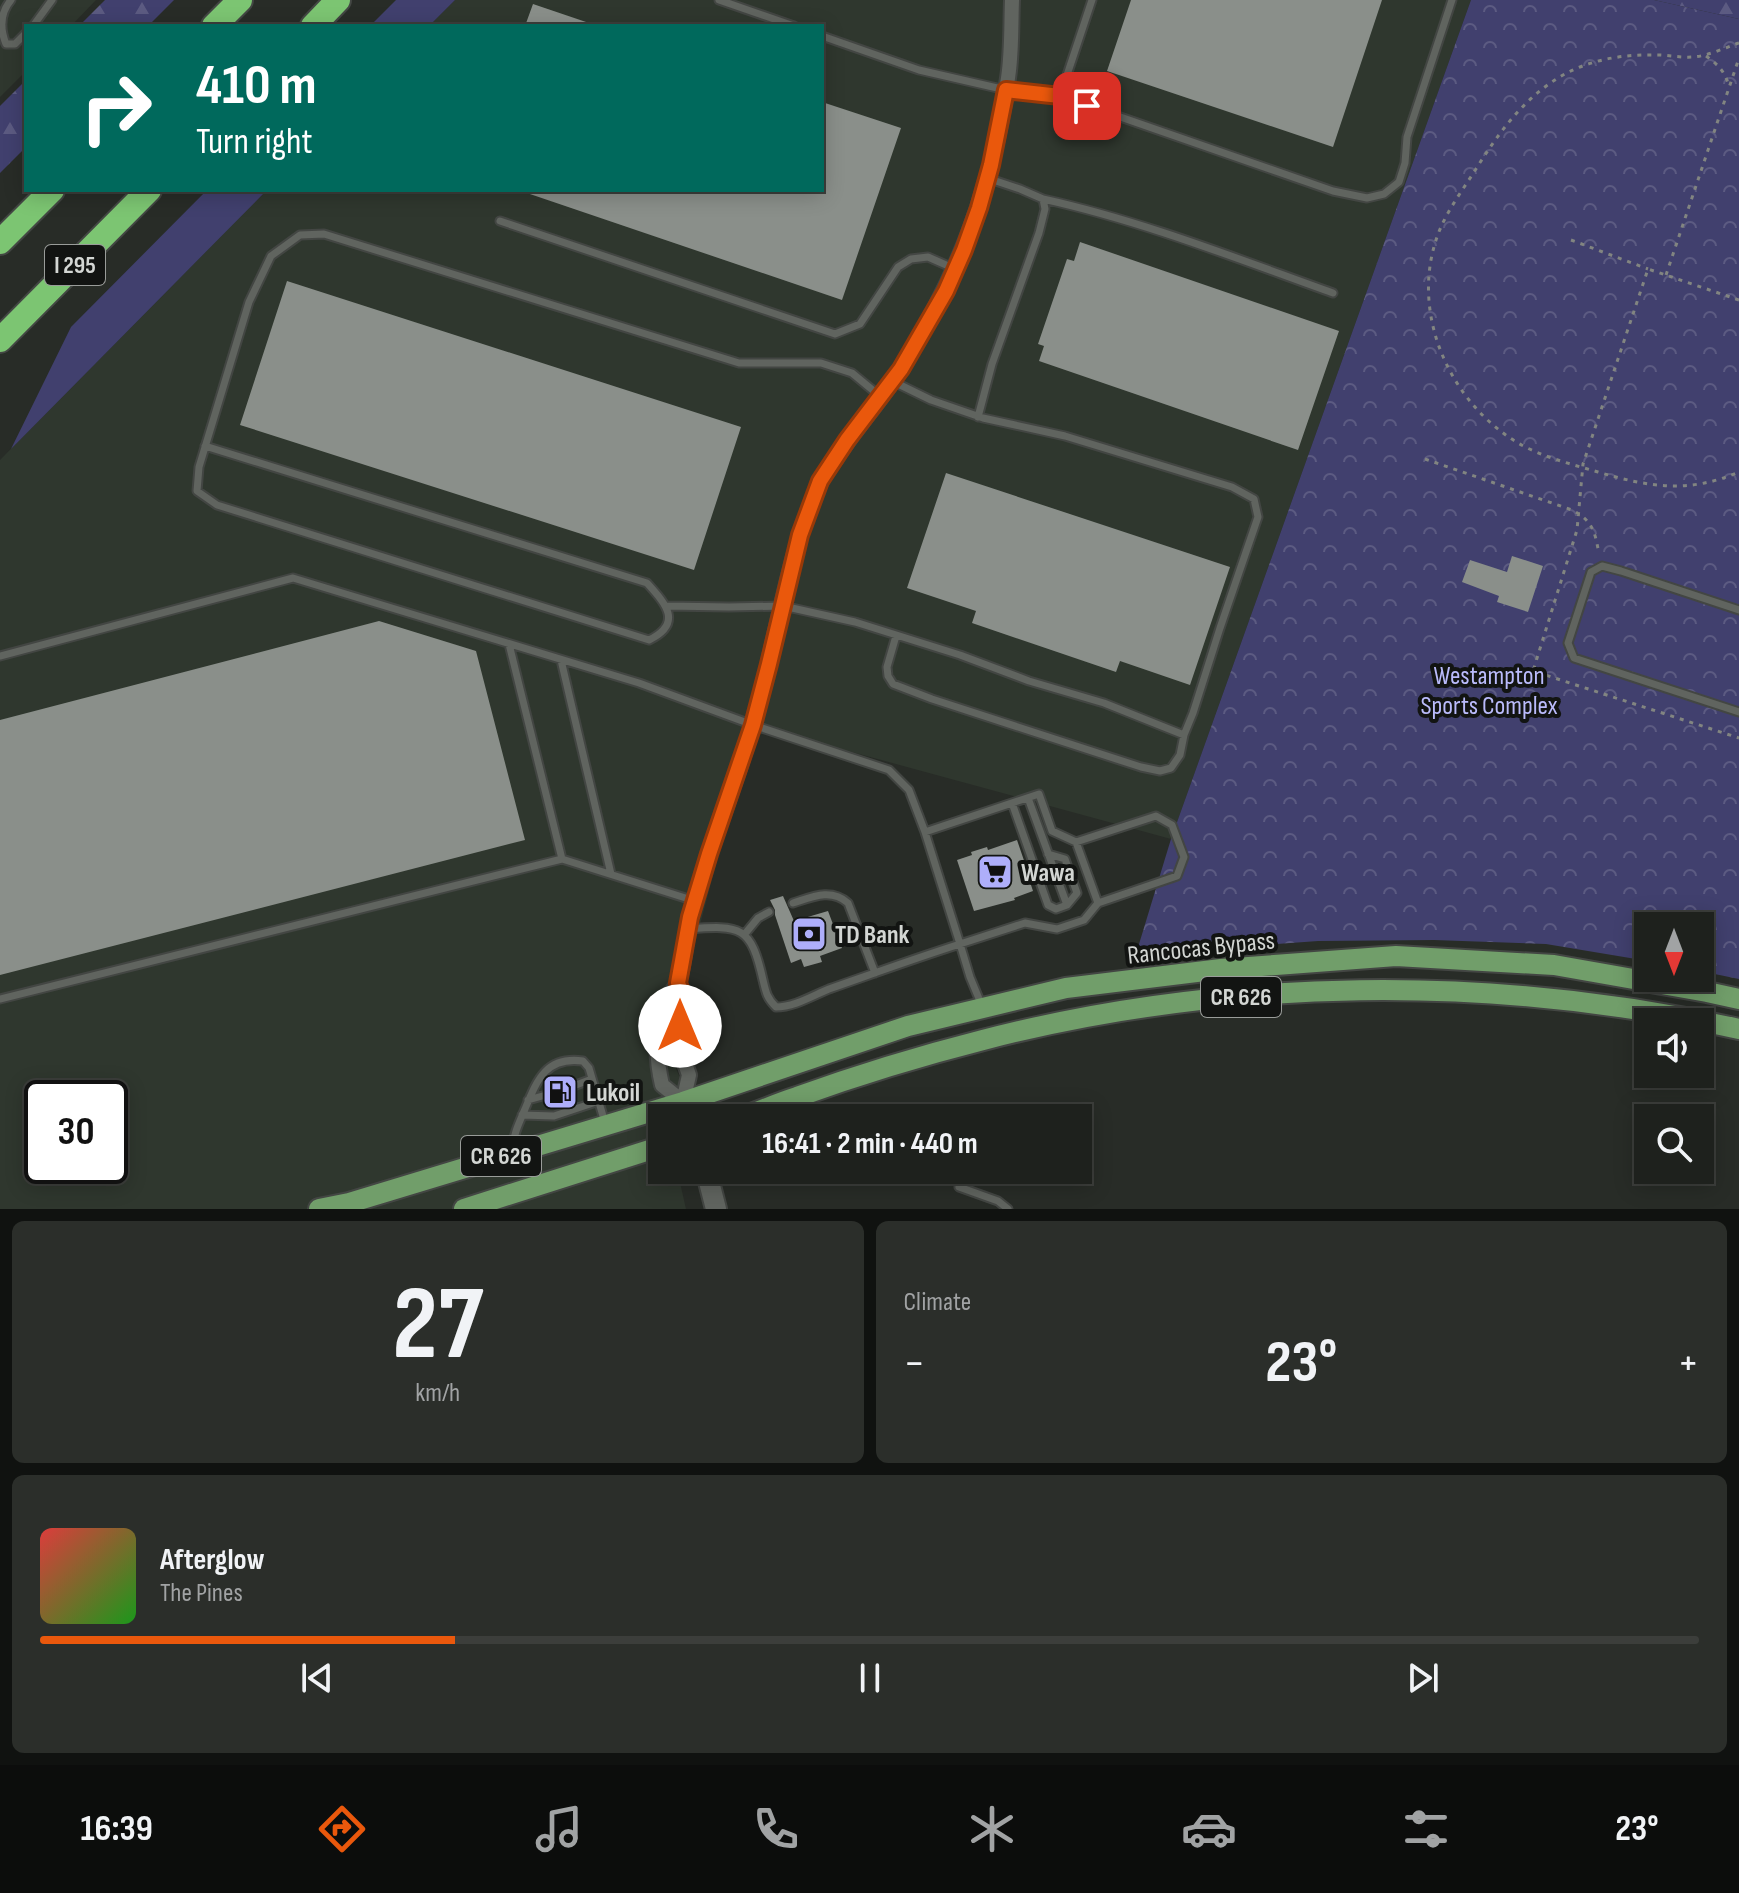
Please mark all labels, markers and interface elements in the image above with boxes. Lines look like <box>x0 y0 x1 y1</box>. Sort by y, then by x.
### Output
text: 410 m <box>196 53 317 120</box>
icon: right <box>64 56 168 160</box>
pin <box>1053 72 1121 140</box>
icon: arrive <box>1065 84 1109 128</box>
text: Turn right <box>196 121 313 164</box>
road number: I 295 <box>45 245 105 285</box>
park label: Westampton Sports Complex <box>1420 661 1558 722</box>
supermarket icon: Wawa <box>976 853 1014 891</box>
place label: Wawa <box>1021 858 1075 889</box>
north arrow <box>1634 912 1714 992</box>
map controls <box>1634 912 1714 1184</box>
bank icon: TD Bank <box>790 915 828 953</box>
place label: TD Bank <box>835 920 910 951</box>
street label: Rancocas Bypass <box>1126 925 1276 972</box>
road number: CR 626 <box>1201 977 1281 1017</box>
position arrow <box>638 984 722 1068</box>
button: sound <box>1634 1008 1714 1088</box>
fuel station icon: Lukoil <box>541 1073 579 1111</box>
place label: Lukoil <box>586 1078 640 1109</box>
speed limit sign: 30 <box>24 1080 128 1184</box>
button: search <box>1634 1104 1714 1184</box>
text: 16:41 · 2 min · 440 m <box>762 1126 978 1162</box>
road number: CR 626 <box>461 1136 541 1176</box>
text: 27 <box>392 1263 483 1388</box>
text: Climate <box>904 1287 971 1318</box>
text: 23° <box>1265 1327 1337 1399</box>
text: − <box>904 1337 925 1390</box>
text: + <box>1677 1337 1699 1390</box>
text: km/h <box>415 1378 460 1409</box>
text: Afterglow <box>160 1542 265 1578</box>
text: The Pines <box>160 1578 243 1609</box>
icon: previous <box>295 1656 339 1700</box>
icon: pause <box>848 1656 892 1700</box>
icon: next <box>1401 1656 1445 1700</box>
icon: directions <box>314 1801 370 1857</box>
icon: music <box>531 1801 587 1857</box>
icon: phone <box>748 1801 804 1857</box>
icon: climate <box>964 1801 1020 1857</box>
icon: car <box>1181 1801 1237 1857</box>
icon: filters <box>1398 1801 1454 1857</box>
text: 16:39 <box>80 1808 153 1851</box>
text: 23° <box>1615 1808 1658 1851</box>

